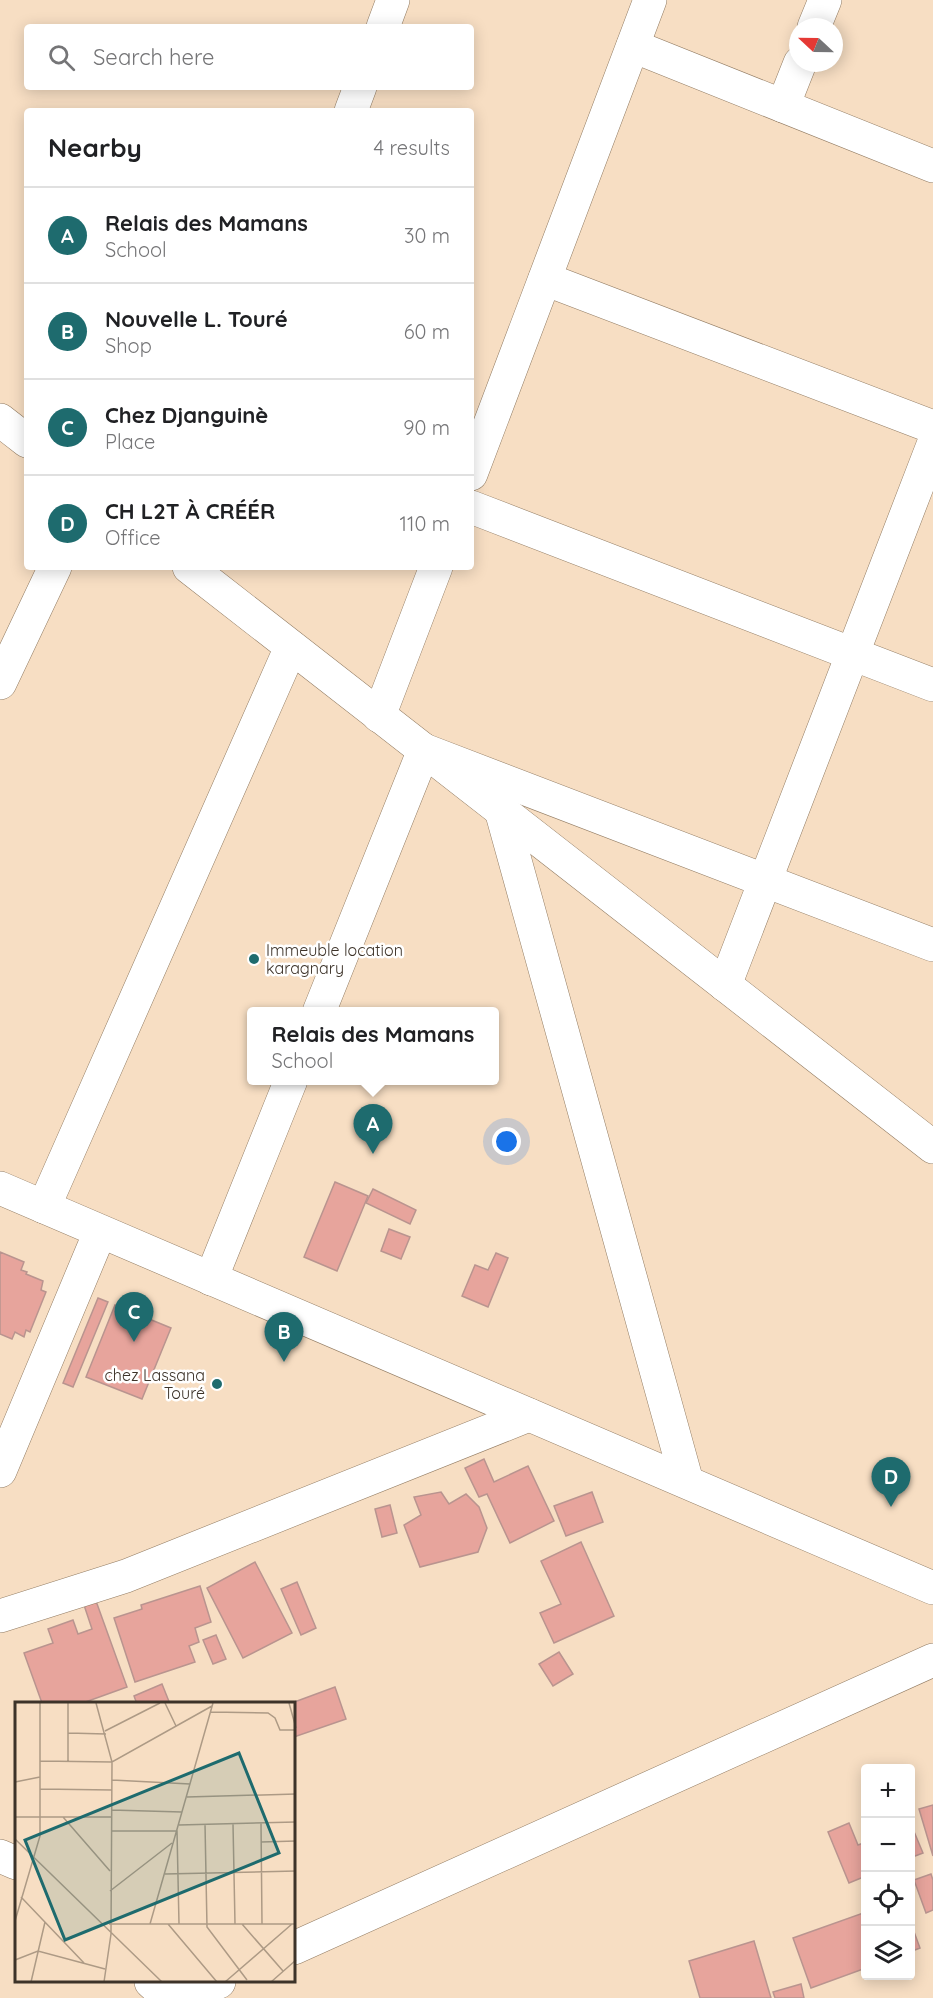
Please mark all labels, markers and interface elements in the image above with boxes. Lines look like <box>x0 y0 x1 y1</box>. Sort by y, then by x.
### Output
north arrow <box>789 18 843 72</box>
search box <box>24 24 474 90</box>
icon: search <box>45 41 78 74</box>
text: Search here <box>93 43 214 71</box>
text: Nearby <box>48 131 142 164</box>
text: 4 results <box>374 135 450 160</box>
text: Relais des Mamans <box>105 209 308 237</box>
text: A <box>61 223 74 248</box>
text: 30 m <box>404 223 450 248</box>
text: School <box>105 237 167 262</box>
text: Nouvelle L. Touré <box>105 305 288 333</box>
text: B <box>61 319 74 344</box>
text: 60 m <box>404 319 450 344</box>
text: Shop <box>105 333 152 358</box>
text: Chez Djanguinè <box>105 401 268 429</box>
text: C <box>61 415 74 440</box>
text: 90 m <box>403 415 450 440</box>
text: Place <box>105 429 155 454</box>
text: CH L2T À CRÉÉR <box>105 497 275 525</box>
text: D <box>60 511 75 536</box>
text: 110 m <box>400 511 450 536</box>
text: Office <box>105 525 161 550</box>
place label: Immeuble location karagnary <box>266 940 403 978</box>
marker: Immeuble location karagnary <box>247 952 261 966</box>
popup <box>247 1007 499 1085</box>
text: Relais des Mamans <box>272 1020 474 1048</box>
text: School <box>272 1048 333 1073</box>
pin: A <box>354 1104 392 1154</box>
your location <box>492 1127 521 1156</box>
pin: C <box>114 1292 154 1342</box>
pin: B <box>264 1312 304 1362</box>
place label: chez Lassana Touré <box>105 1365 205 1403</box>
marker: chez Lassana Touré <box>210 1377 224 1391</box>
pin: D <box>872 1458 910 1507</box>
inset map <box>15 1702 296 1983</box>
map controls <box>861 1764 915 1980</box>
button: + <box>861 1764 915 1818</box>
button: − <box>861 1818 915 1872</box>
button: locate <box>861 1872 915 1926</box>
button: layers <box>861 1926 915 1980</box>

